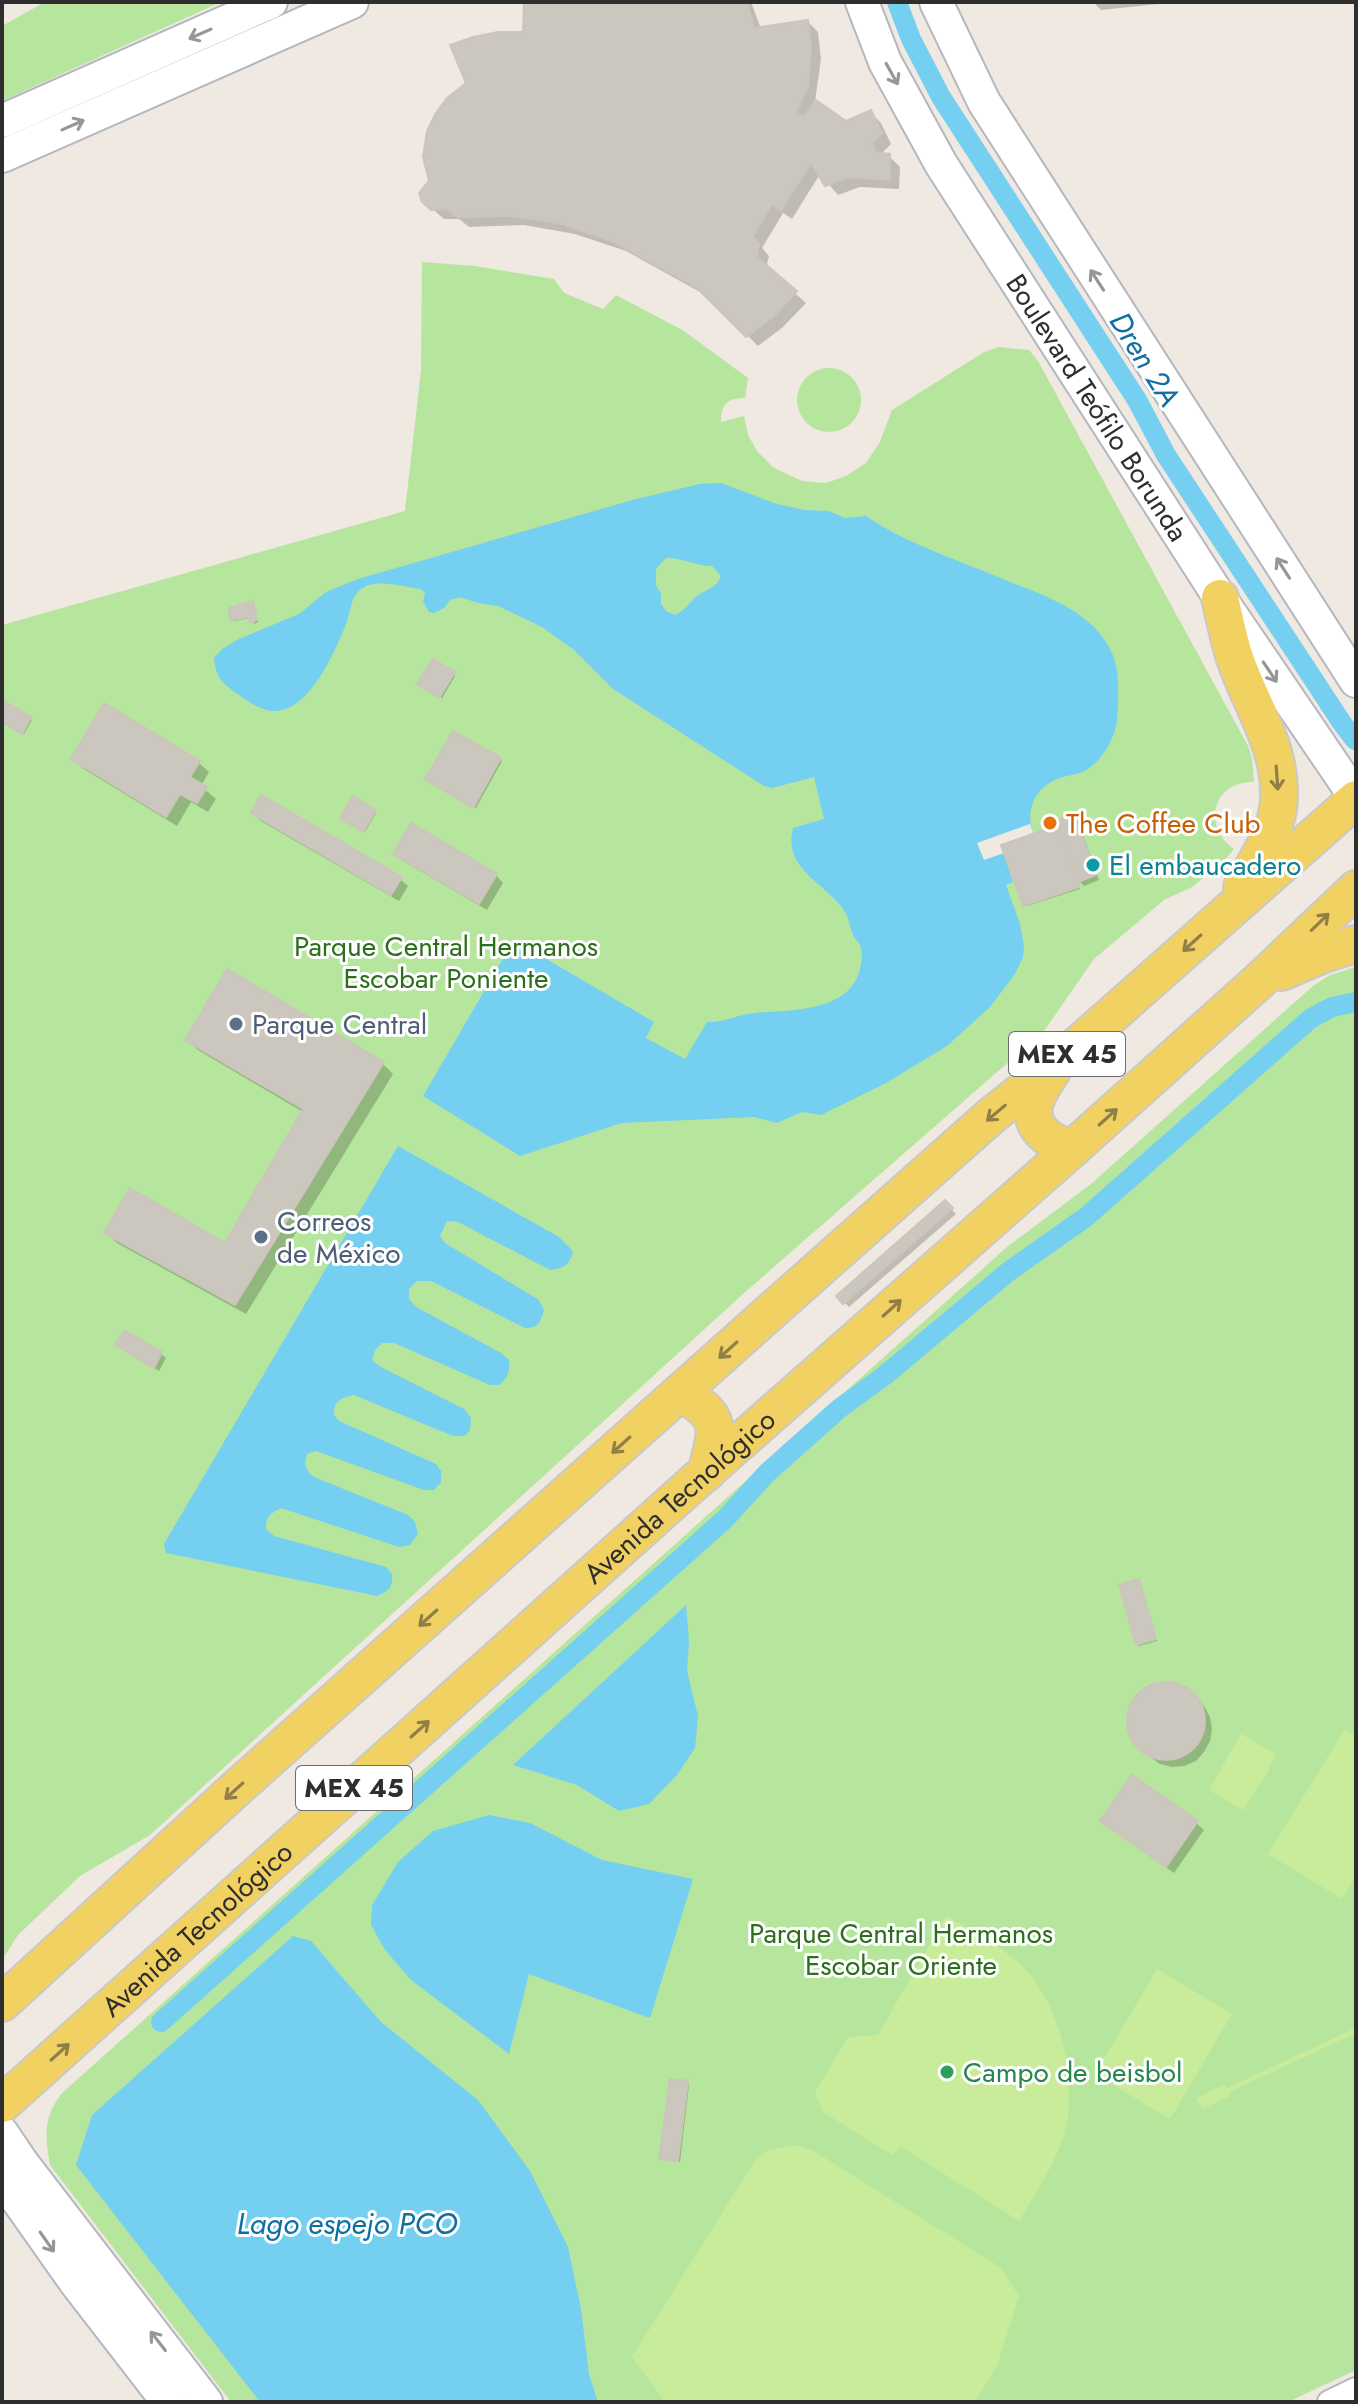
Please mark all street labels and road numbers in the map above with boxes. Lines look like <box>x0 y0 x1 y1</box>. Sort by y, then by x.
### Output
street label: Boulevard Teófilo Borunda <box>996 266 1199 549</box>
road number: MEX 45 <box>1009 1032 1125 1076</box>
street label: Avenida Tecnológico <box>574 1399 784 1593</box>
road number: MEX 45 <box>296 1766 412 1810</box>
street label: Avenida Tecnológico <box>92 1832 302 2026</box>

